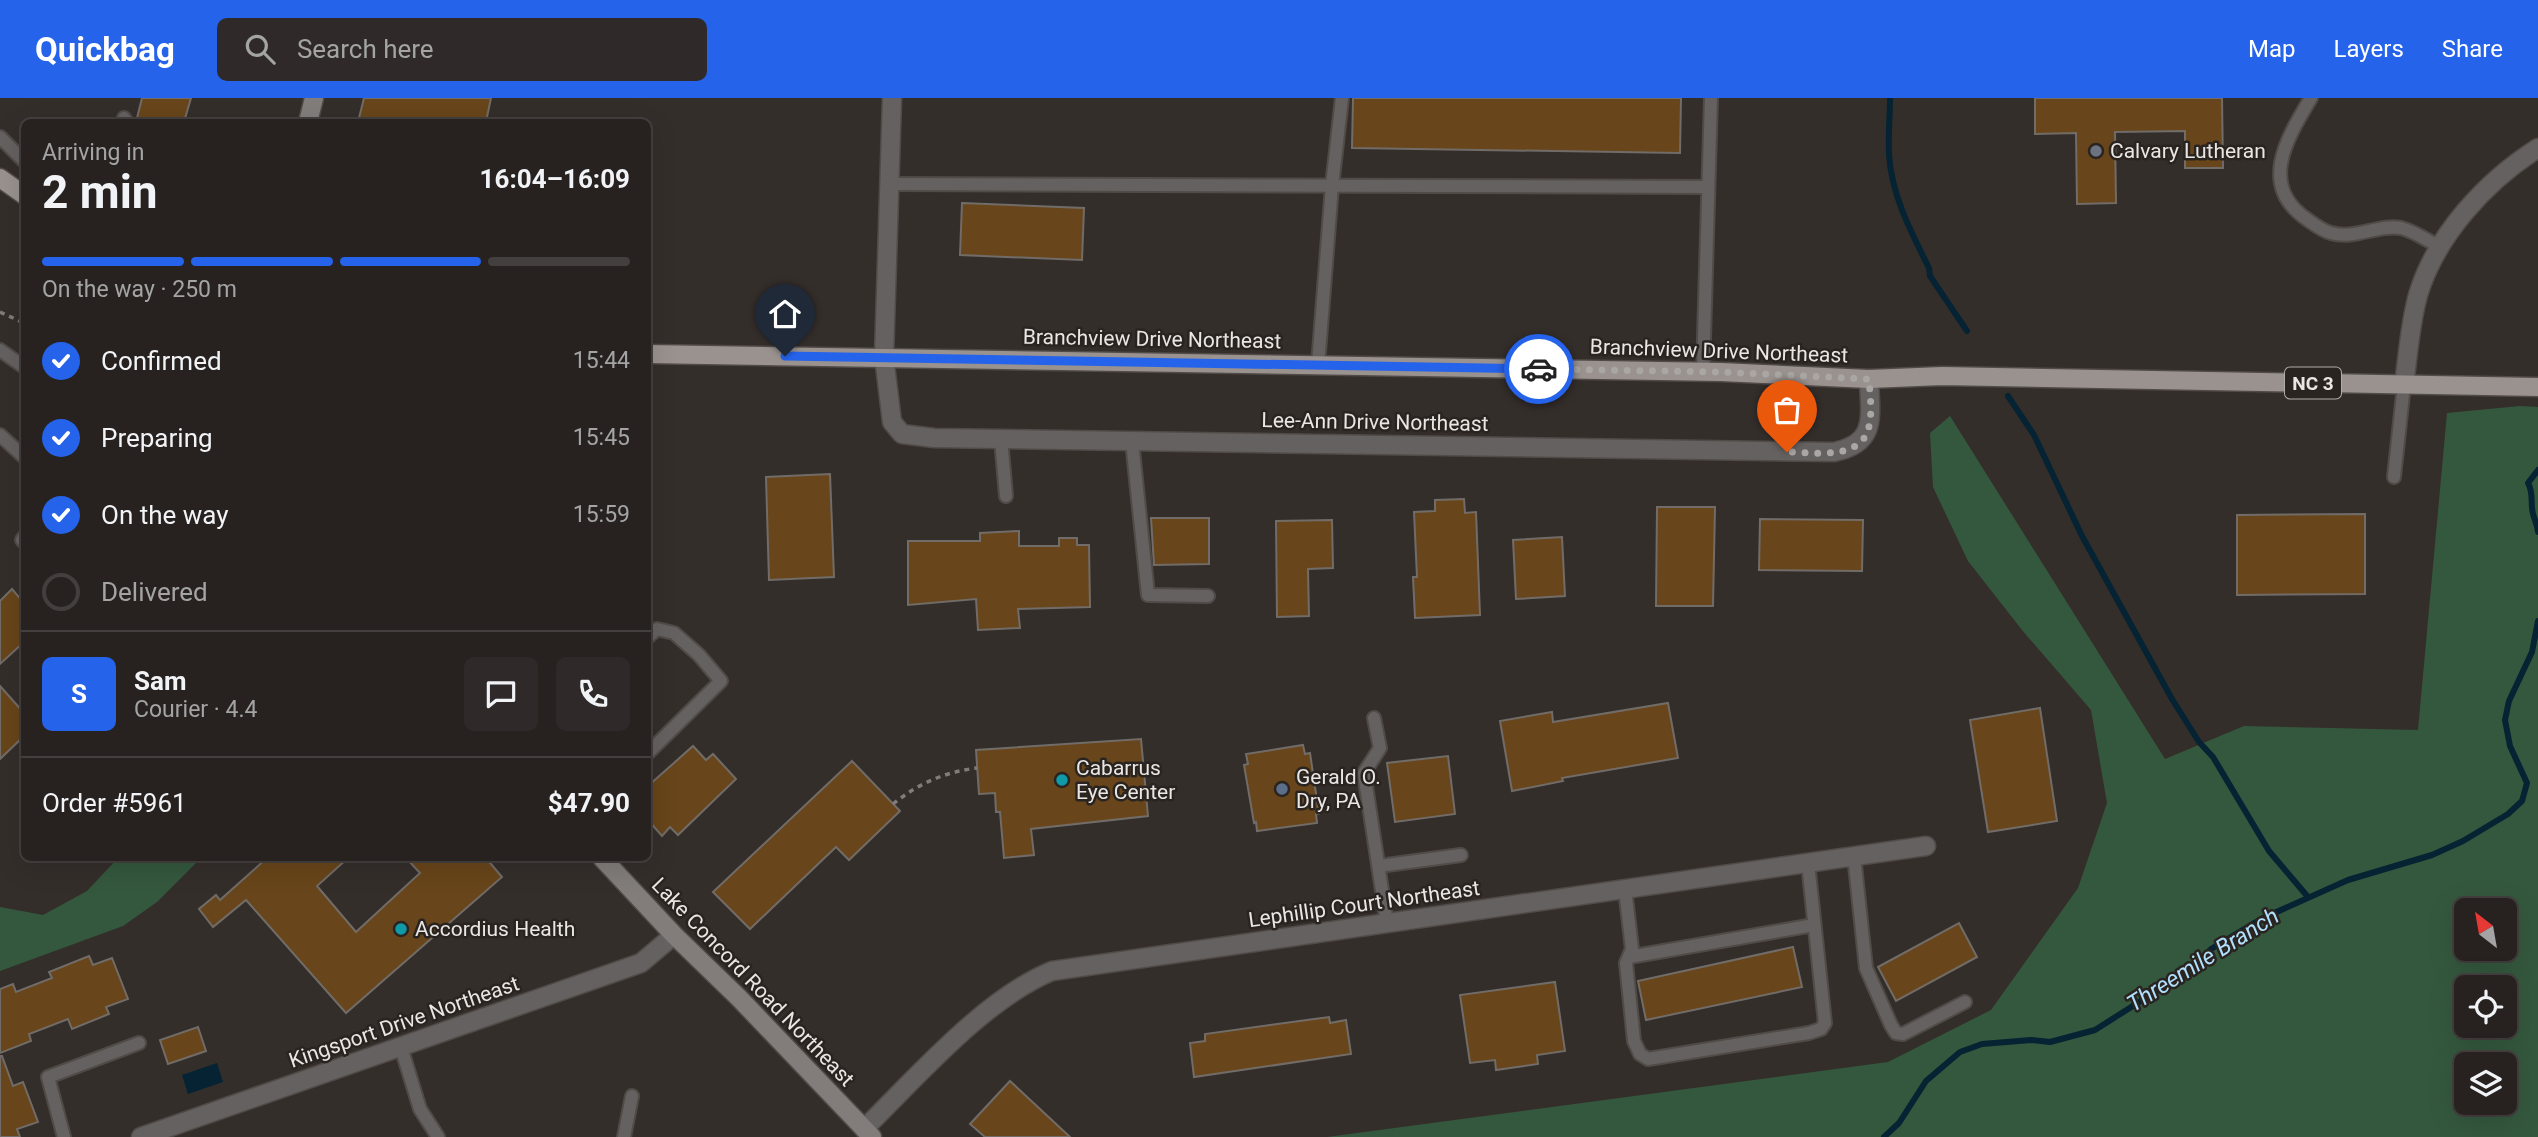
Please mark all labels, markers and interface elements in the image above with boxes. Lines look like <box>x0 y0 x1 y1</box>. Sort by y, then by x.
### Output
search box <box>217 18 707 81</box>
text: Quickbag <box>35 30 175 69</box>
icon: search <box>241 30 279 68</box>
text: Search here <box>297 34 434 64</box>
text: Map <box>2248 35 2296 63</box>
text: Layers <box>2334 35 2404 63</box>
text: Share <box>2442 35 2503 63</box>
text: Arriving in <box>42 139 145 166</box>
place label: Calvary Lutheran <box>2110 139 2266 163</box>
marker: Calvary Lutheran <box>2088 143 2104 159</box>
text: 16:04–16:09 <box>480 164 630 194</box>
text: 2 min <box>42 165 158 219</box>
text: On the way · 250 m <box>42 276 237 303</box>
pin <box>755 284 815 356</box>
icon: home <box>766 295 804 333</box>
street label: Branchview Drive Northeast <box>1023 325 1282 353</box>
courier <box>1504 334 1574 404</box>
street label: Branchview Drive Northeast <box>1589 334 1849 368</box>
icon: check <box>42 342 80 380</box>
text: Confirmed <box>101 346 222 376</box>
text: 15:44 <box>573 347 630 374</box>
icon: car <box>1520 350 1558 388</box>
road number: NC 3 <box>2285 368 2341 398</box>
pin <box>1757 380 1817 452</box>
icon: bag <box>1768 391 1806 429</box>
street label: Lee-Ann Drive Northeast <box>1261 408 1489 436</box>
icon: check <box>42 419 80 457</box>
text: Preparing <box>101 423 213 453</box>
text: 15:45 <box>573 424 630 451</box>
icon: check <box>42 496 80 534</box>
text: On the way <box>101 500 229 530</box>
text: 15:59 <box>573 501 630 528</box>
text: Delivered <box>101 577 208 607</box>
button: chat <box>464 657 538 731</box>
button: phone <box>556 657 630 731</box>
text: Sam <box>134 666 186 696</box>
text: S <box>71 679 87 709</box>
text: Courier · 4.4 <box>134 696 257 723</box>
place label: Cabarrus Eye Center <box>1076 756 1175 804</box>
place label: Gerald O. Dry, PA <box>1296 765 1381 813</box>
marker: Cabarrus Eye Center <box>1054 772 1070 788</box>
marker: Gerald O. Dry, PA <box>1274 781 1290 797</box>
text: Order #5961 <box>42 788 187 818</box>
text: $47.90 <box>548 788 630 818</box>
street label: Lake Concord Road Northeast <box>647 873 859 1091</box>
street label: Lephillip Court Northeast <box>1247 876 1481 932</box>
north arrow <box>2454 898 2516 961</box>
map controls <box>2454 898 2517 1115</box>
water label: Threemile Branch <box>2122 902 2284 1018</box>
place label: Accordius Health <box>415 917 575 941</box>
marker: Accordius Health <box>393 921 409 937</box>
street label: Kingsport Drive Northeast <box>286 971 522 1073</box>
button: locate <box>2454 975 2517 1038</box>
button: layers <box>2454 1052 2517 1115</box>

